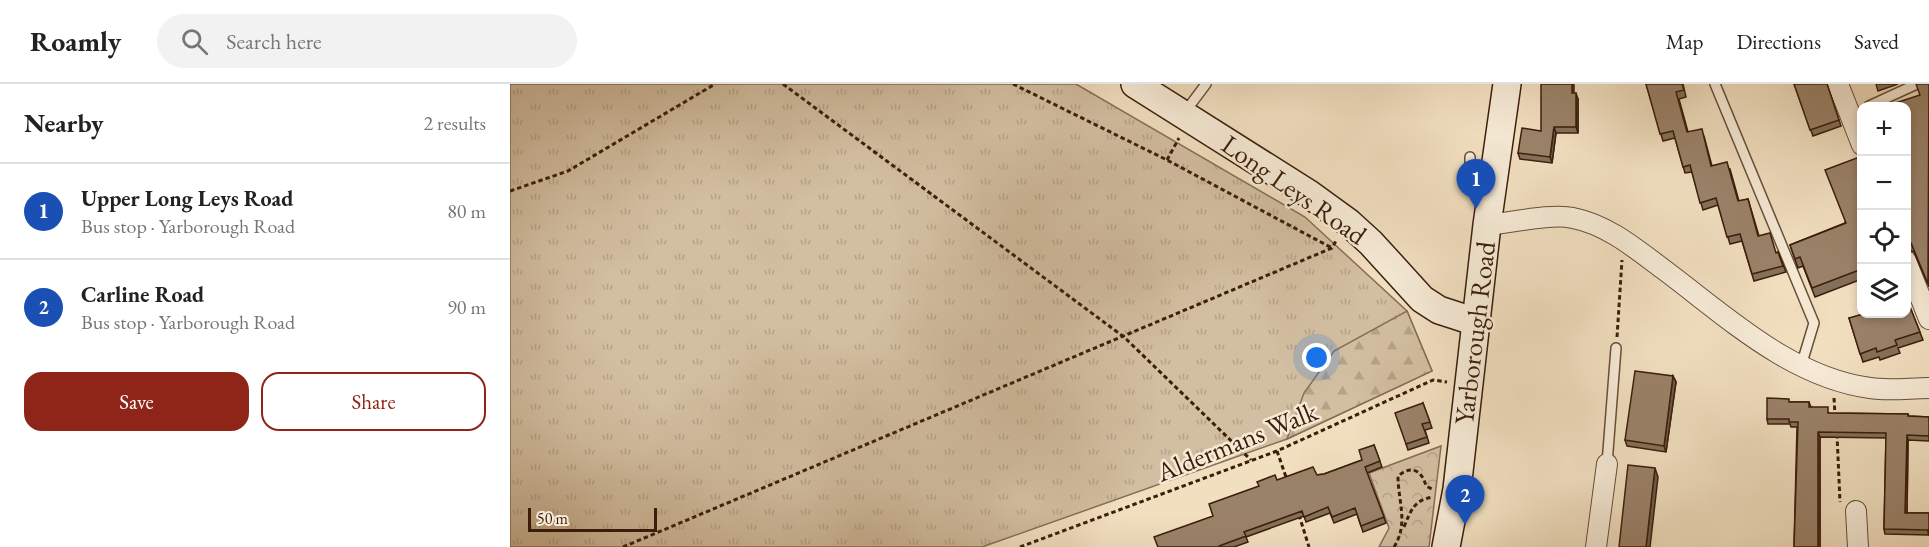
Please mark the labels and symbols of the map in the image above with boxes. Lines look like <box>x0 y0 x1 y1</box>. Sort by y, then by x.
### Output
street label: Long Leys Road <box>1215 127 1374 253</box>
pin: 1 <box>1456 160 1496 209</box>
street label: Yarborough Road <box>1446 239 1503 426</box>
your location <box>1302 343 1331 372</box>
street label: Aldermans Walk <box>1150 393 1323 490</box>
pin: 2 <box>1446 476 1484 525</box>
scale bar <box>528 505 657 532</box>

